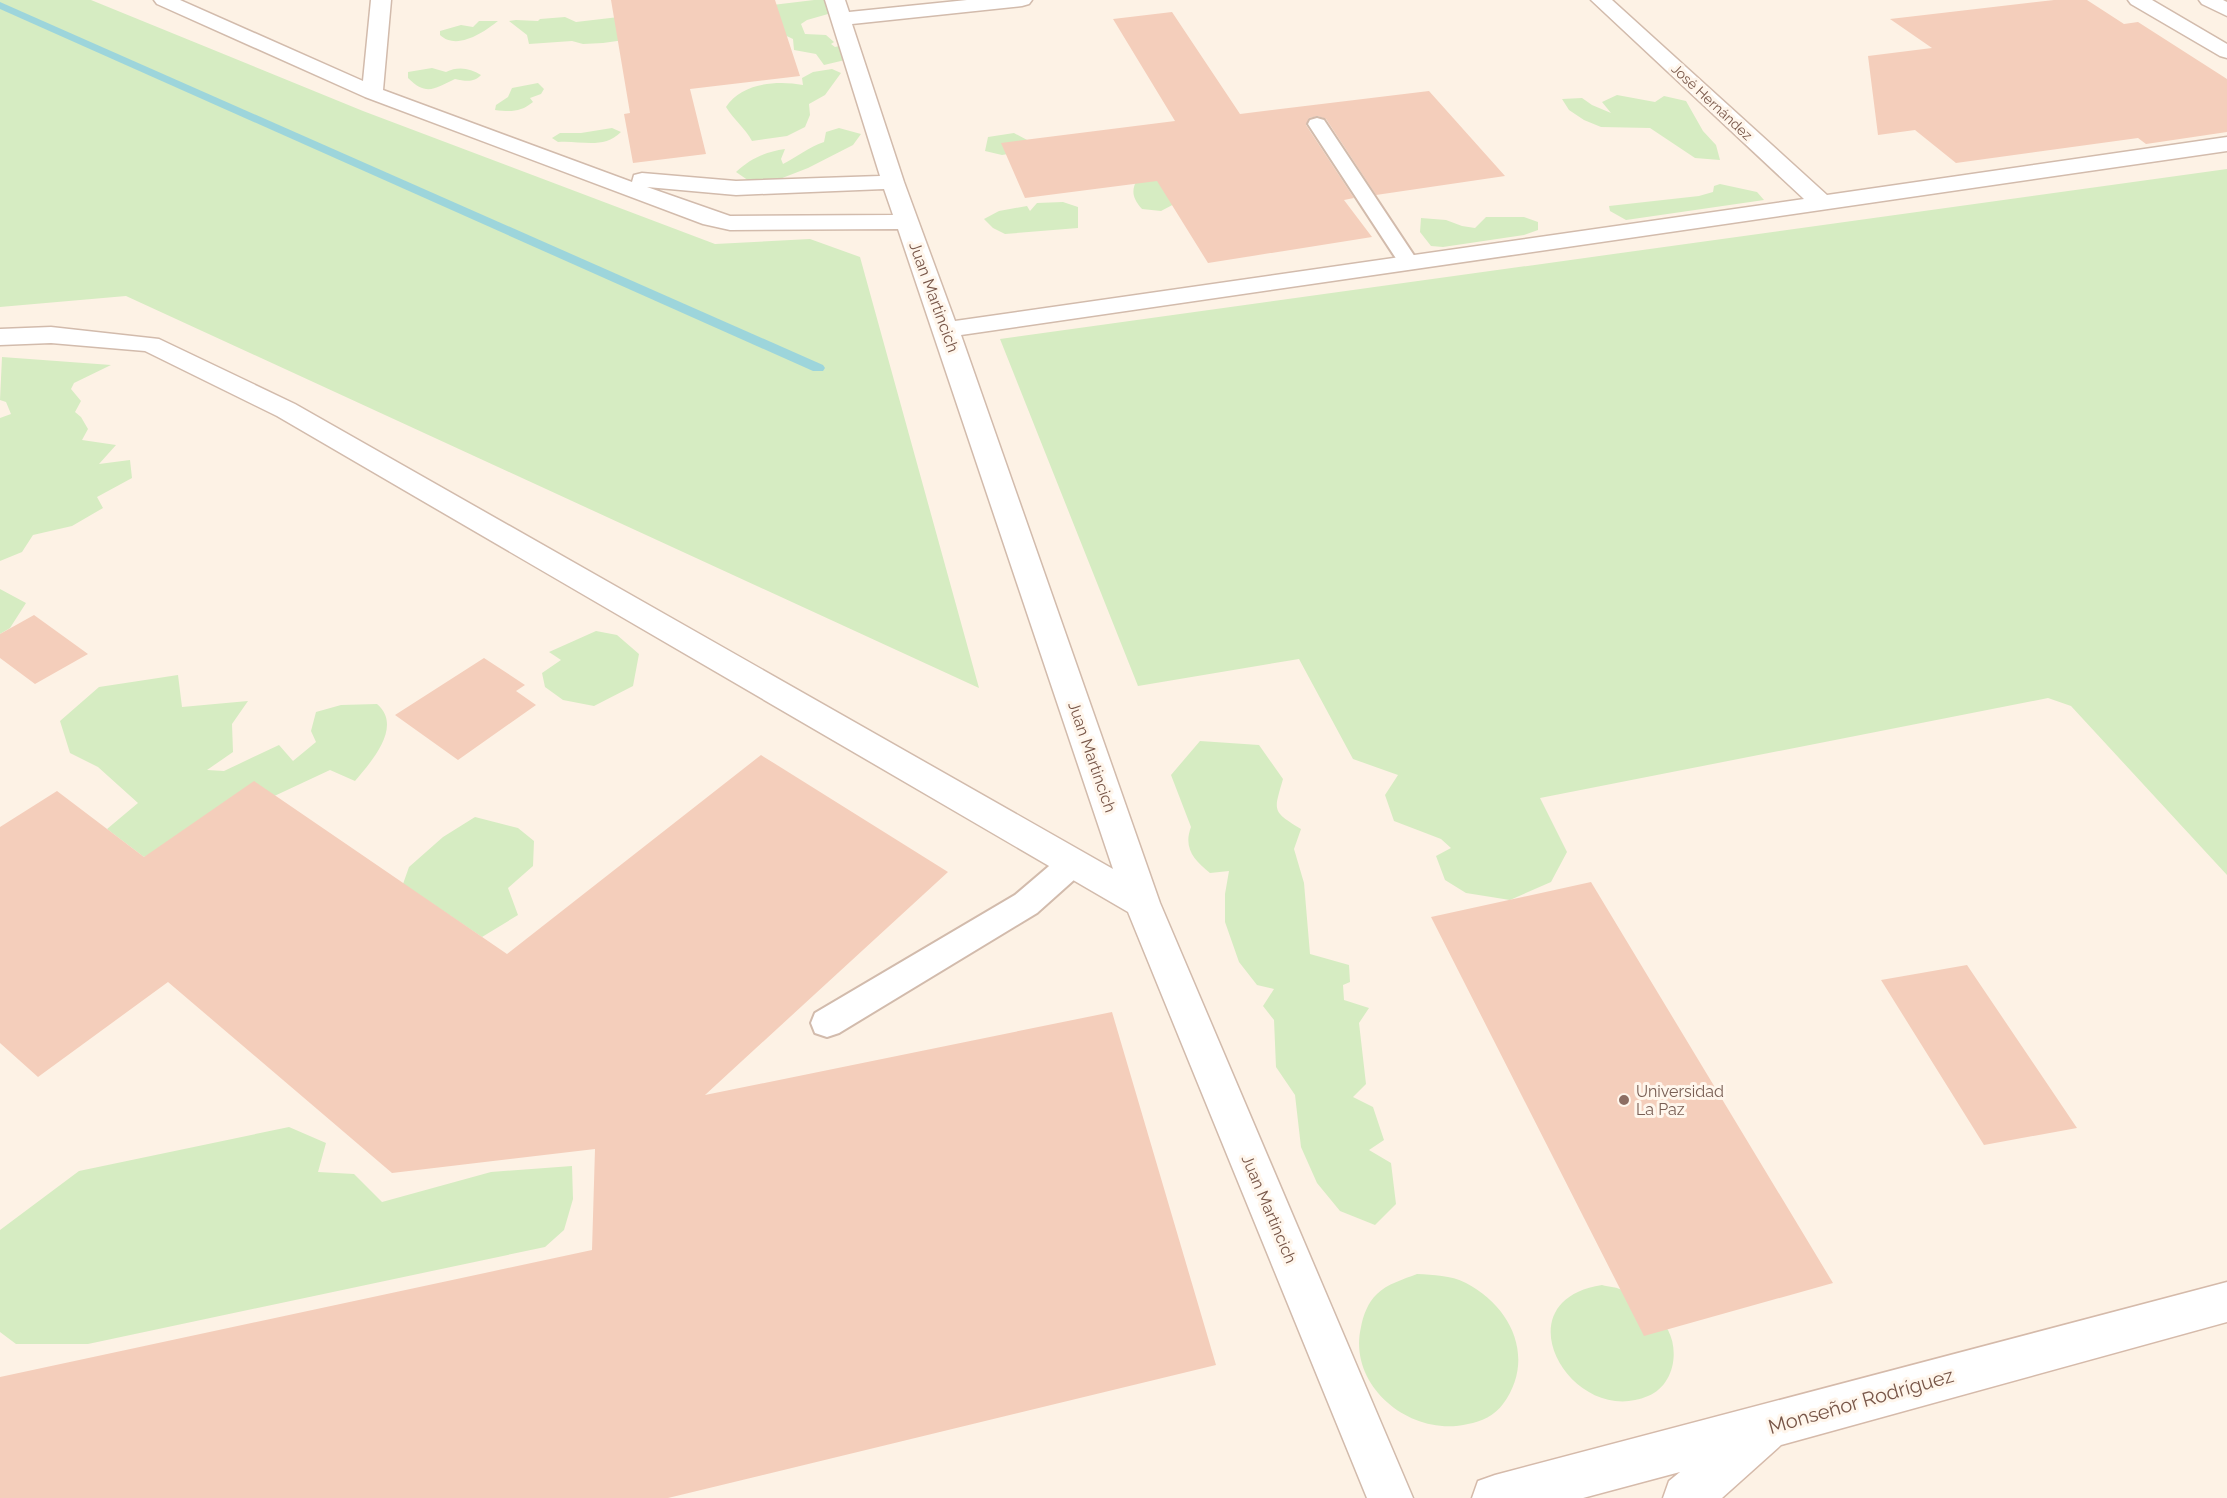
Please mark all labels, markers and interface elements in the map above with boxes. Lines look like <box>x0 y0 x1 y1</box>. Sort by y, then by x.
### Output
street label: José Hernández <box>1668 61 1756 144</box>
street label: Juan Martincich <box>905 239 963 355</box>
street label: Juan Martincich <box>1064 699 1120 815</box>
place label: Universidad La Paz <box>1636 1082 1724 1119</box>
marker: Universidad La Paz <box>1617 1093 1631 1107</box>
street label: Juan Martincich <box>1238 1152 1300 1266</box>
street label: Monseñor Rodríguez <box>1766 1363 1957 1439</box>

